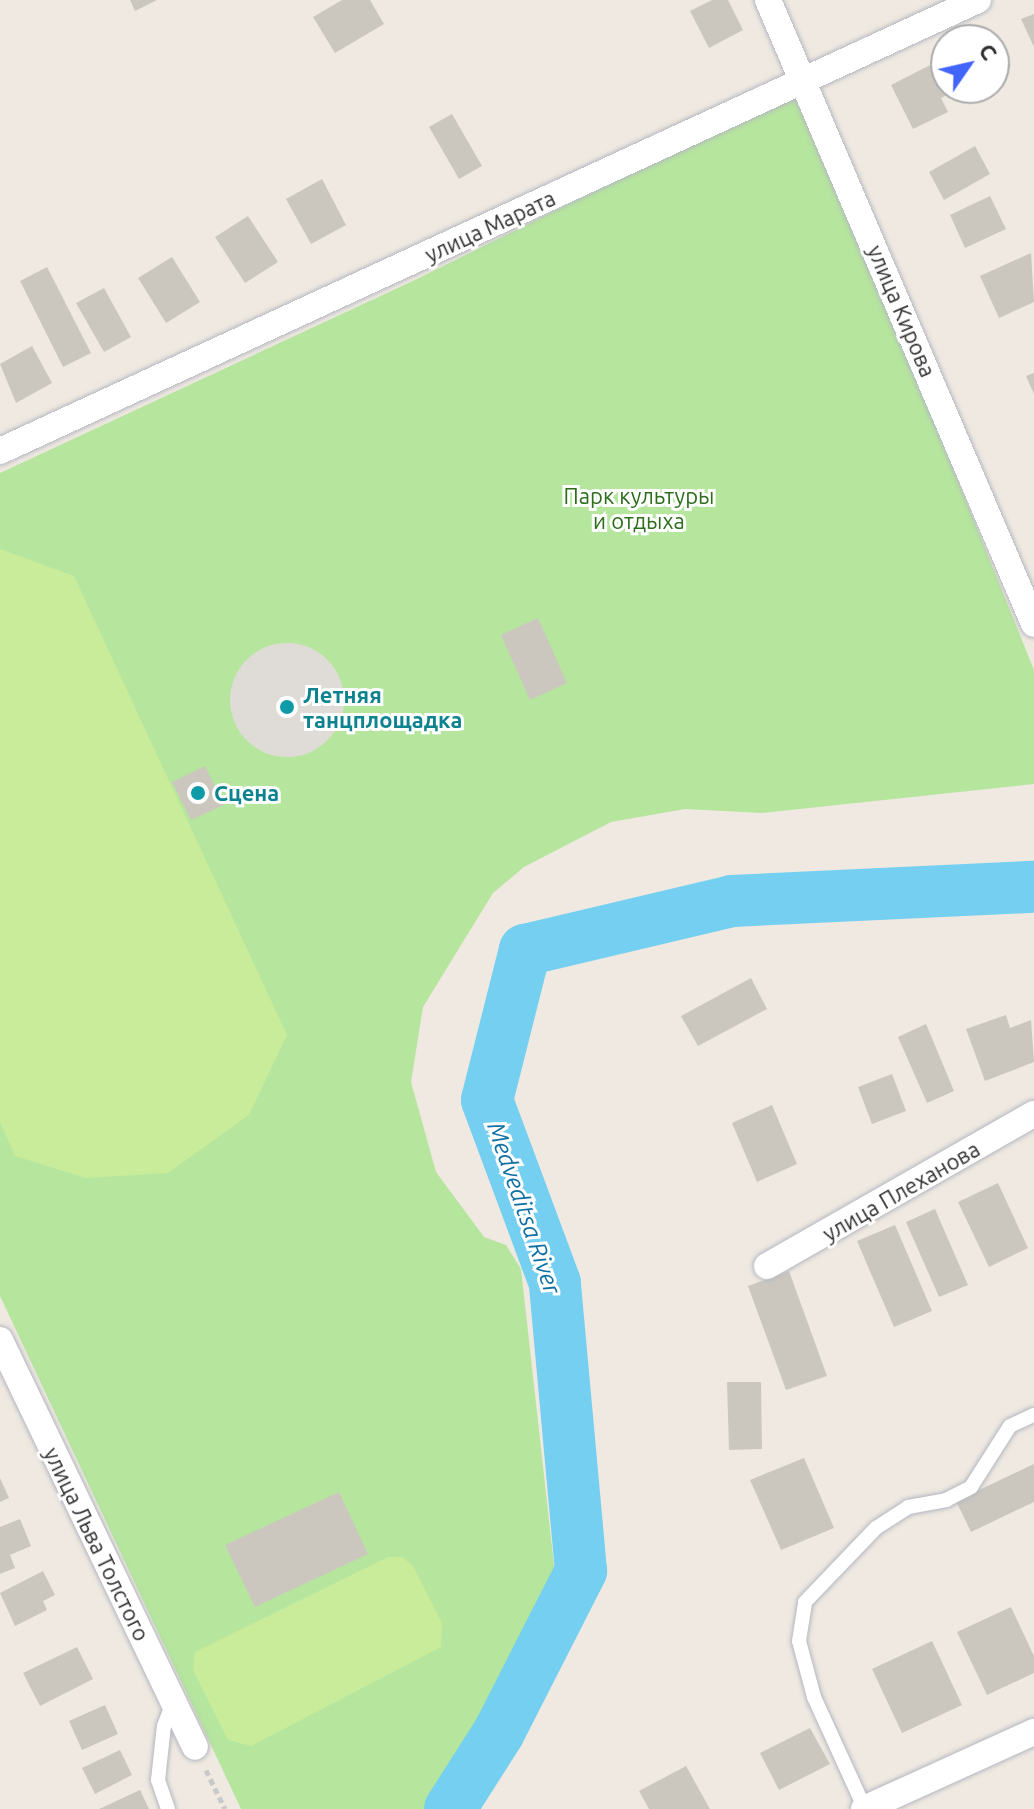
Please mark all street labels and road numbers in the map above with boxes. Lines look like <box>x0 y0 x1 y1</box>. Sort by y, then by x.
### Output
street label: улица Марата <box>421 184 559 268</box>
street label: улица Кирова <box>862 241 942 381</box>
street label: улица Плеханова <box>818 1135 984 1247</box>
street label: улица Льва Толстого <box>39 1443 155 1645</box>

